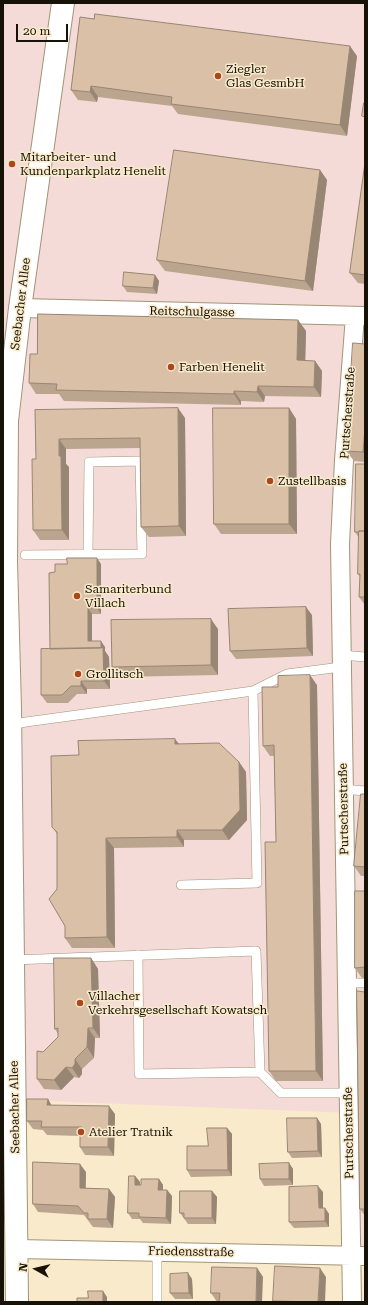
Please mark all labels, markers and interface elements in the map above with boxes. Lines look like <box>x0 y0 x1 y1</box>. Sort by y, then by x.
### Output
scale bar <box>18 16 70 42</box>
text: 20 m <box>23 24 50 38</box>
place label: Ziegler Glas GesmbH <box>226 62 305 90</box>
marker: Ziegler Glas GesmbH <box>213 71 223 81</box>
place label: Mitarbeiter- und Kundenparkplatz Henelit <box>20 150 166 178</box>
marker: Mitarbeiter- und Kundenparkplatz Henelit <box>7 159 17 169</box>
street label: Seebacher Allee <box>8 257 34 351</box>
street label: Reitschulgasse <box>149 304 235 320</box>
place label: Farben Henelit <box>179 360 265 374</box>
marker: Farben Henelit <box>166 362 176 372</box>
street label: Purtscherstraße <box>338 367 358 459</box>
place label: Zustellbasis <box>278 474 346 488</box>
marker: Zustellbasis <box>265 476 275 486</box>
place label: Samariterbund Villach <box>85 582 172 610</box>
marker: Samariterbund Villach <box>72 591 82 601</box>
place label: Grollitsch <box>86 667 143 681</box>
marker: Grollitsch <box>73 669 83 679</box>
street label: Purtscherstraße <box>336 763 352 855</box>
place label: Villacher Verkehrsgesellschaft Kowatsch <box>88 989 267 1017</box>
marker: Villacher Verkehrsgesellschaft Kowatsch <box>75 998 85 1008</box>
street label: Seebacher Allee <box>7 1060 23 1154</box>
street label: Purtscherstraße <box>341 1087 357 1179</box>
place label: Atelier Tratnik <box>89 1125 173 1139</box>
marker: Atelier Tratnik <box>76 1127 86 1137</box>
street label: Friedensstraße <box>148 1244 234 1260</box>
north arrow <box>16 1249 56 1289</box>
text: N <box>17 1262 31 1272</box>

